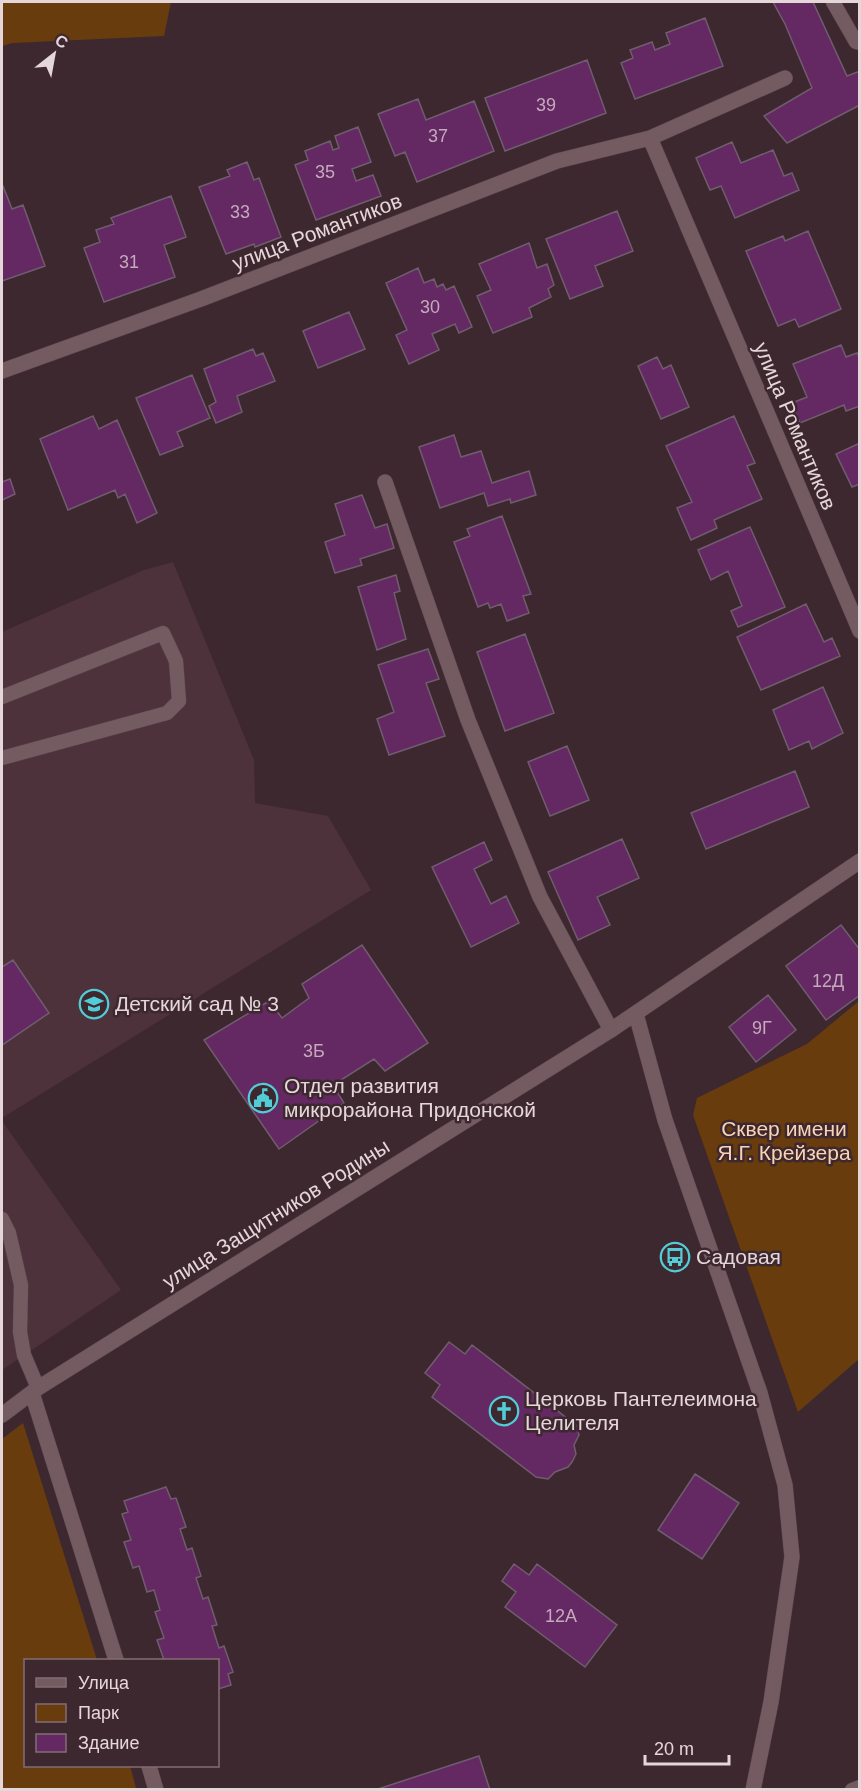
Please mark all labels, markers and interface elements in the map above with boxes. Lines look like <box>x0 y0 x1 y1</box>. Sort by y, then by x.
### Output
north arrow <box>24 24 84 84</box>
text: С <box>52 31 71 52</box>
house number: 39 <box>536 95 556 115</box>
house number: 37 <box>428 126 448 146</box>
house number: 35 <box>315 162 335 182</box>
street label: улица Романтиков <box>229 189 405 274</box>
house number: 33 <box>230 202 250 222</box>
house number: 31 <box>119 252 139 272</box>
house number: 30 <box>420 297 440 317</box>
street label: улица Романтиков <box>750 339 841 513</box>
house number: 12Д <box>812 971 844 991</box>
school or university icon: Детский сад № 3 <box>78 988 110 1020</box>
place label: Детский сад № 3 <box>115 992 279 1015</box>
house number: 9Г <box>752 1018 772 1038</box>
house number: 3Б <box>303 1041 325 1061</box>
place label: Отдел развития микрорайона Придонской <box>284 1074 536 1121</box>
public building icon: Отдел развития микрорайона Придонской <box>247 1082 279 1114</box>
park label: Сквер имени Я.Г. Крейзера <box>717 1117 851 1164</box>
street label: улица Защитников Родины <box>158 1134 393 1293</box>
bus stop icon: Садовая <box>659 1241 691 1273</box>
place label: Садовая <box>696 1245 781 1268</box>
place label: Церковь Пантелеимона Целителя <box>525 1387 757 1434</box>
church icon: Церковь Пантелеимона Целителя <box>488 1395 520 1427</box>
house number: 12А <box>545 1606 577 1626</box>
legend <box>24 1659 219 1767</box>
text: Улица <box>78 1673 130 1693</box>
text: Парк <box>78 1703 119 1723</box>
scale bar <box>645 1728 729 1766</box>
text: Здание <box>78 1733 139 1753</box>
text: 20 m <box>654 1739 694 1759</box>

